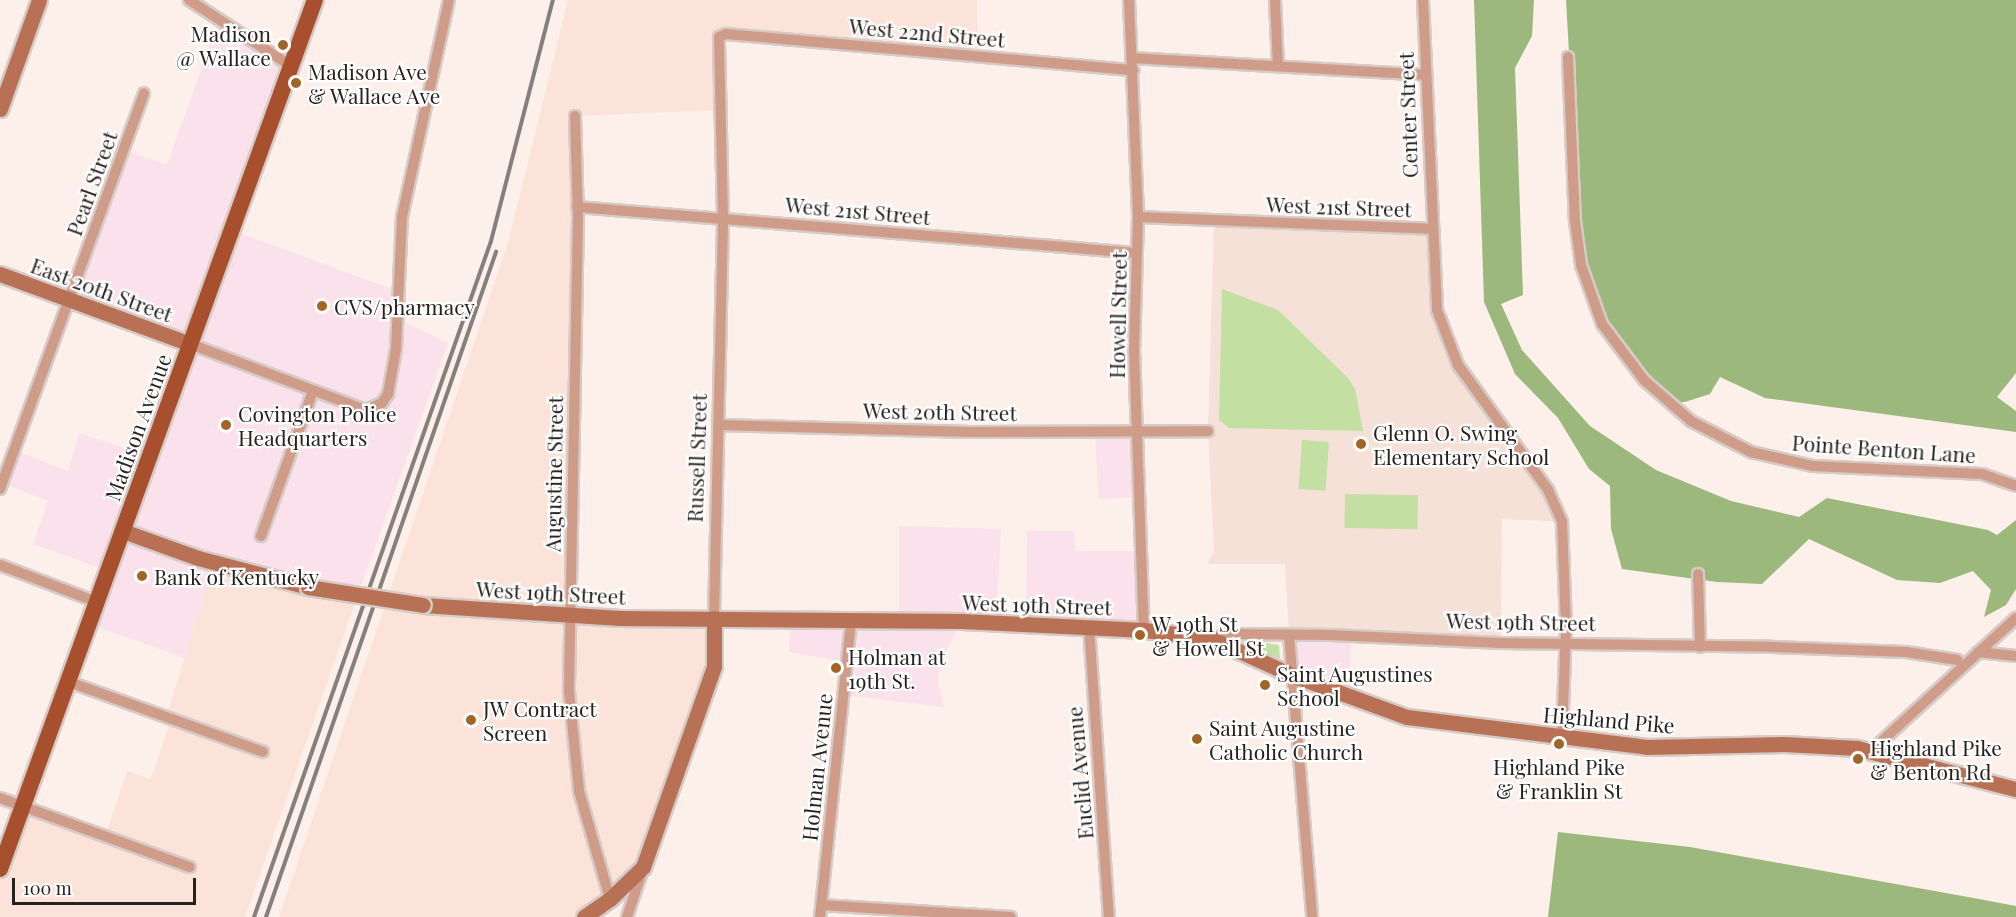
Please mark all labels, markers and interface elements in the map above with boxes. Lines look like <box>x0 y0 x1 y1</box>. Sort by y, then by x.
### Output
street label: West 22nd Street <box>848 13 1006 51</box>
place label: Madison @ Wallace <box>176 20 271 70</box>
marker: Madison @ Wallace <box>276 38 290 52</box>
street label: Center Street <box>1392 51 1422 179</box>
place label: Madison Ave & Wallace Ave <box>308 58 442 108</box>
marker: Madison Ave & Wallace Ave <box>289 76 303 90</box>
street label: Pearl Street <box>60 127 122 239</box>
street label: West 21st Street <box>784 191 932 229</box>
street label: West 21st Street <box>1265 191 1413 221</box>
street label: Howell Street <box>1103 251 1131 379</box>
street label: East 20th Street <box>28 252 176 326</box>
place label: CVS/pharmacy <box>334 293 475 319</box>
marker: CVS/pharmacy <box>315 299 329 313</box>
street label: Madison Avenue <box>99 350 175 504</box>
street label: Russell Street <box>681 393 711 523</box>
street label: Augustine Street <box>539 396 567 552</box>
street label: West 20th Street <box>863 397 1017 425</box>
place label: Covington Police Headquarters <box>238 400 397 450</box>
marker: Covington Police Headquarters <box>219 418 233 432</box>
place label: Glenn O. Swing Elementary School <box>1373 419 1550 469</box>
street label: Pointe Benton Lane <box>1791 429 1977 467</box>
marker: Glenn O. Swing Elementary School <box>1354 437 1368 451</box>
place label: Bank of Kentucky <box>154 563 319 589</box>
marker: Bank of Kentucky <box>135 569 149 583</box>
street label: West 19th Street <box>475 575 627 609</box>
street label: West 19th Street <box>962 589 1112 619</box>
street label: West 19th Street <box>1446 607 1596 635</box>
place label: W 19th St & Howell St <box>1152 610 1264 660</box>
marker: W 19th St & Howell St <box>1133 628 1147 642</box>
place label: Holman at 19th St. <box>848 643 946 693</box>
place label: Saint Augustines School <box>1277 660 1434 710</box>
marker: Holman at 19th St. <box>829 661 843 675</box>
marker: Saint Augustines School <box>1258 678 1272 692</box>
street label: Holman Avenue <box>796 692 836 842</box>
place label: JW Contract Screen <box>483 695 597 745</box>
street label: Highland Pike <box>1542 701 1676 737</box>
street label: Euclid Avenue <box>1061 705 1097 841</box>
marker: JW Contract Screen <box>464 713 478 727</box>
place label: Saint Augustine Catholic Church <box>1209 714 1363 764</box>
marker: Saint Augustine Catholic Church <box>1190 732 1204 746</box>
place label: Highland Pike & Benton Rd <box>1870 734 2002 784</box>
marker: Highland Pike & Franklin St <box>1552 737 1566 751</box>
marker: Highland Pike & Benton Rd <box>1851 752 1865 766</box>
place label: Highland Pike & Franklin St <box>1493 753 1625 803</box>
scale bar <box>15 866 200 904</box>
text: 100 m <box>23 876 72 900</box>

